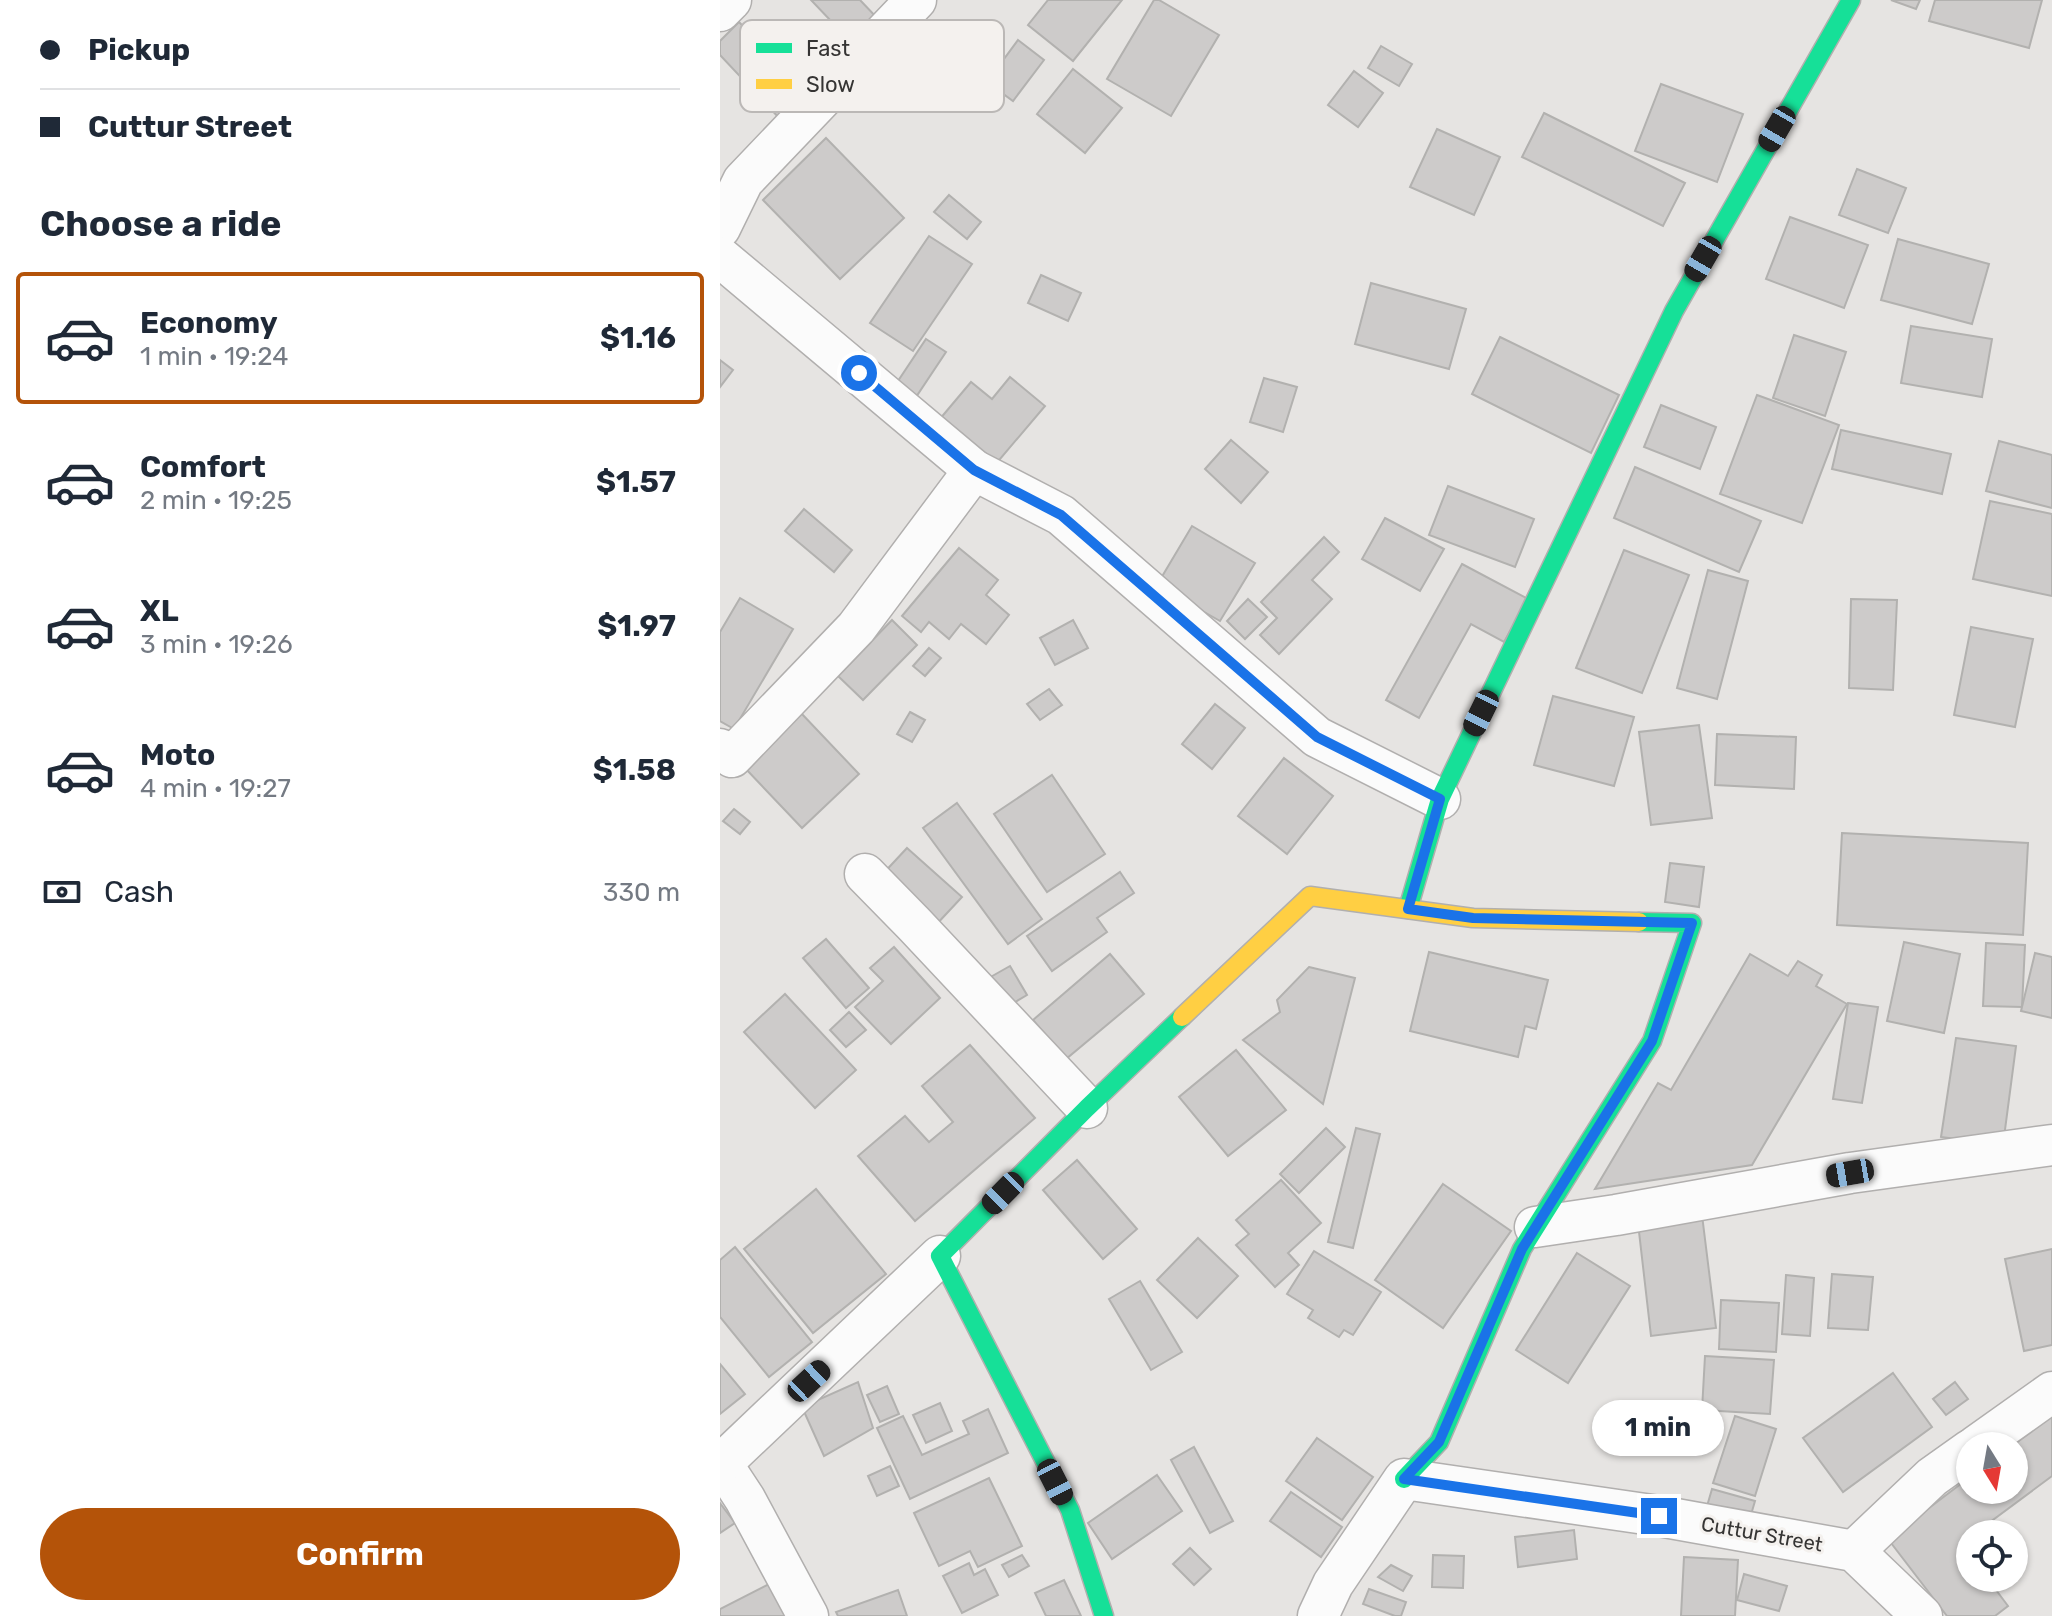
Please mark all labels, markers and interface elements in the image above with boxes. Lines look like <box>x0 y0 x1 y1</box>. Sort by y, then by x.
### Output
legend <box>740 20 1004 112</box>
text: Pickup <box>88 32 190 68</box>
text: Fast <box>806 35 851 62</box>
text: Slow <box>806 71 855 98</box>
car <box>1755 102 1799 156</box>
text: Cuttur Street <box>88 109 292 145</box>
text: Choose a ride <box>40 202 281 245</box>
car <box>1681 232 1725 286</box>
icon: car <box>44 302 116 374</box>
text: Economy <box>140 305 278 341</box>
text: $1.16 <box>600 320 676 356</box>
text: 1 min · 19:24 <box>140 341 288 372</box>
route start <box>841 355 877 391</box>
icon: car <box>44 446 116 518</box>
text: Comfort <box>140 449 266 485</box>
text: $1.57 <box>596 464 676 500</box>
text: 2 min · 19:25 <box>140 485 292 516</box>
icon: car <box>44 590 116 662</box>
text: XL <box>140 593 179 629</box>
text: $1.97 <box>597 608 676 644</box>
text: 3 min · 19:26 <box>140 629 293 660</box>
car <box>1460 686 1502 740</box>
icon: car <box>44 734 116 806</box>
text: Moto <box>140 737 215 773</box>
text: $1.58 <box>593 752 676 788</box>
text: 4 min · 19:27 <box>140 773 291 804</box>
icon: cash <box>40 870 84 914</box>
text: Cash <box>104 874 174 910</box>
text: 330 m <box>603 877 680 908</box>
car <box>1824 1157 1876 1189</box>
car <box>978 1168 1028 1218</box>
car <box>783 1356 835 1406</box>
callout: 1 min <box>1593 1400 1725 1456</box>
text: 1 min <box>1625 1412 1691 1443</box>
north arrow <box>1956 1432 2028 1504</box>
map controls <box>1956 1432 2028 1592</box>
car <box>1033 1455 1077 1509</box>
route end <box>1641 1498 1677 1534</box>
button: Confirm <box>40 1508 680 1600</box>
street label: Cuttur Street <box>1699 1512 1825 1557</box>
button: locate <box>1956 1520 2028 1592</box>

